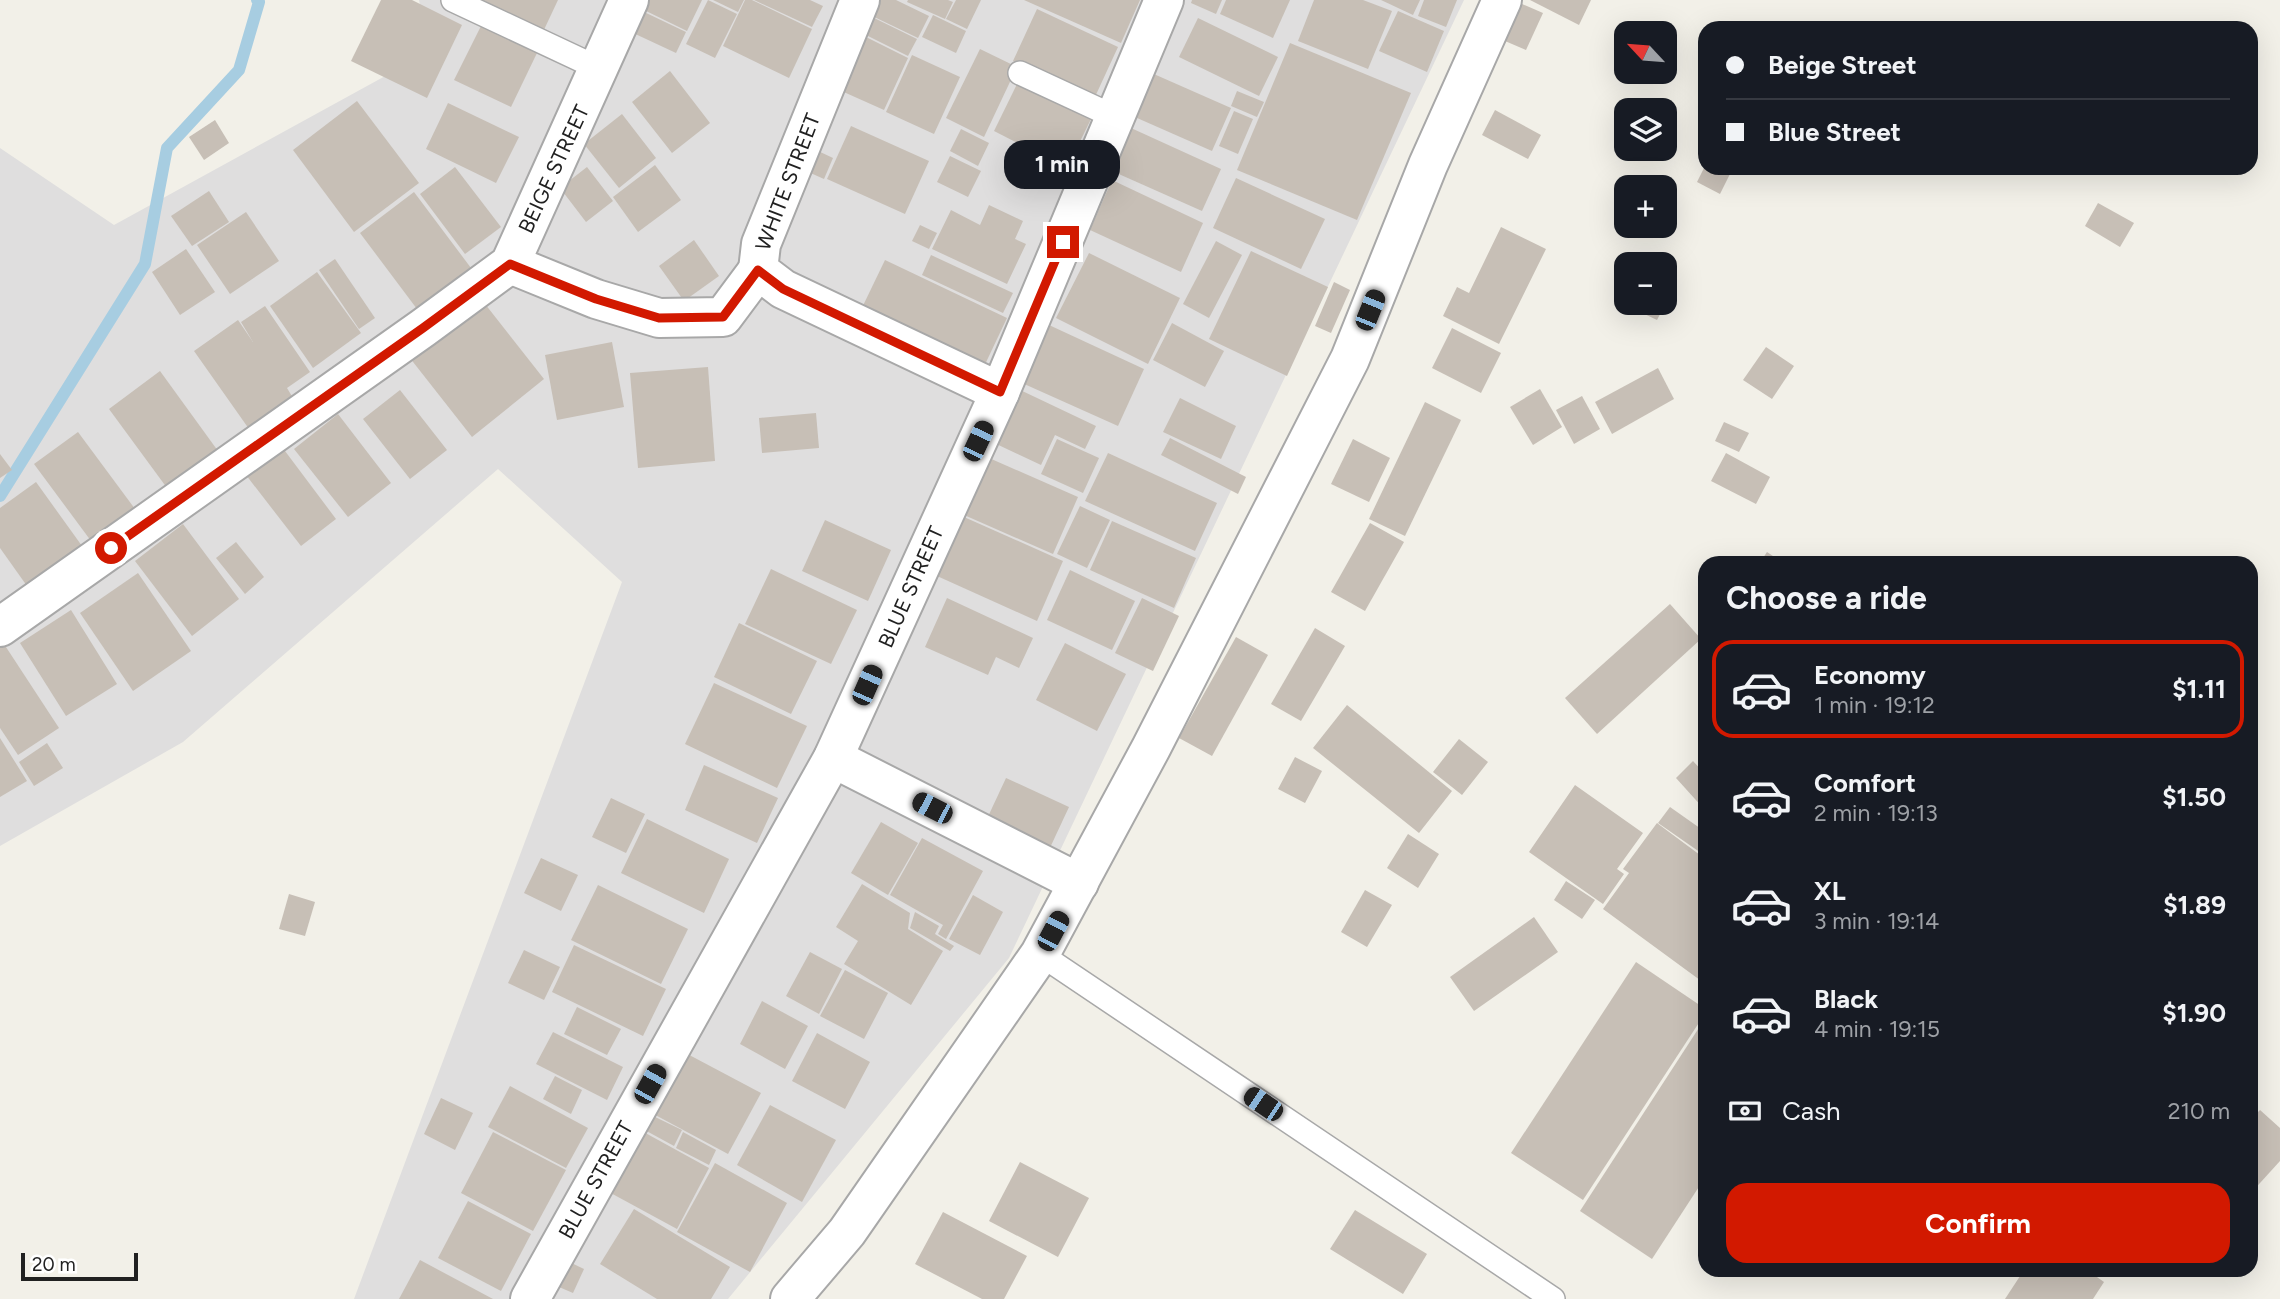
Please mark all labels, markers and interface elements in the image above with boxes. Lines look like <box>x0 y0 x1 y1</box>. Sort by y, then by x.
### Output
north arrow <box>1614 21 1676 84</box>
map controls <box>1614 21 1677 315</box>
text: Beige Street <box>1768 49 1917 81</box>
button: layers <box>1614 98 1677 161</box>
street label: BEIGE STREET <box>513 100 594 237</box>
street label: WHITE STREET <box>750 109 825 254</box>
text: Blue Street <box>1768 116 1901 148</box>
callout: 1 min <box>1005 140 1121 190</box>
text: 1 min <box>1035 150 1089 178</box>
button: + <box>1614 175 1677 238</box>
route end <box>1047 226 1079 258</box>
button: − <box>1614 252 1677 315</box>
car <box>1353 287 1388 333</box>
car <box>960 418 997 464</box>
street label: BLUE STREET <box>873 522 949 651</box>
route start <box>95 532 127 564</box>
text: Choose a ride <box>1726 579 1927 617</box>
icon: car <box>1730 658 1793 721</box>
text: Economy <box>1814 659 1926 691</box>
car <box>849 662 886 708</box>
text: $1.11 <box>2172 673 2226 705</box>
text: 1 min · 19:12 <box>1814 691 1935 719</box>
icon: car <box>1730 766 1793 829</box>
text: Comfort <box>1814 767 1916 799</box>
text: $1.50 <box>2162 781 2226 813</box>
car <box>909 789 956 827</box>
text: 2 min · 19:13 <box>1814 799 1938 827</box>
icon: car <box>1730 874 1793 937</box>
text: XL <box>1814 875 1846 907</box>
text: $1.89 <box>2163 889 2226 921</box>
text: 3 min · 19:14 <box>1814 907 1939 935</box>
car <box>1034 908 1073 954</box>
icon: car <box>1730 982 1793 1045</box>
text: Black <box>1814 983 1878 1015</box>
text: $1.90 <box>2162 997 2226 1029</box>
text: 4 min · 19:15 <box>1814 1015 1940 1043</box>
car <box>631 1061 670 1107</box>
car <box>1240 1084 1287 1124</box>
icon: cash <box>1726 1092 1764 1130</box>
text: Cash <box>1782 1095 1841 1127</box>
text: 210 m <box>2168 1097 2230 1125</box>
street label: BLUE STREET <box>553 1116 638 1243</box>
button: Confirm <box>1726 1183 2230 1263</box>
scale bar <box>21 1250 138 1282</box>
text: 20 m <box>32 1253 76 1276</box>

